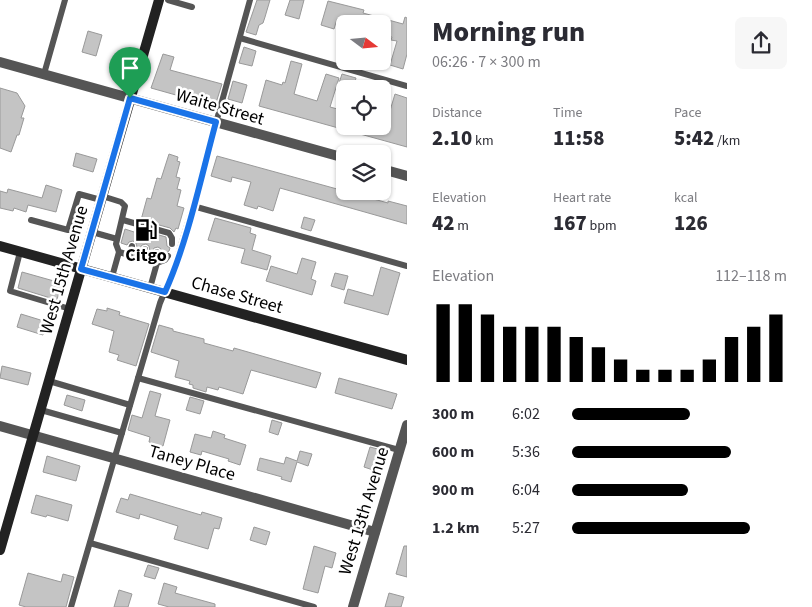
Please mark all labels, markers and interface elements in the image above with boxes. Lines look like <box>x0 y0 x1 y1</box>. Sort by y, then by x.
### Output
text: Morning run <box>432 12 585 52</box>
north arrow <box>336 15 391 70</box>
map controls <box>336 15 391 200</box>
button: share <box>735 17 787 69</box>
pin <box>109 47 151 98</box>
text: 06:26 · 7 × 300 m <box>432 51 541 73</box>
icon: arrive <box>116 54 144 82</box>
button: locate <box>336 80 391 135</box>
street label: Waite Street <box>173 82 267 132</box>
text: Distance <box>432 103 482 123</box>
text: Time <box>553 103 583 123</box>
text: Pace <box>674 103 701 123</box>
text: 2.10 <box>432 123 472 153</box>
text: 11:58 <box>553 123 604 153</box>
text: 5:42 <box>674 123 714 153</box>
text: km <box>472 131 494 151</box>
text: /km <box>714 131 740 151</box>
button: layers <box>336 145 391 200</box>
text: Elevation <box>432 188 487 208</box>
text: Heart rate <box>553 188 611 208</box>
text: kcal <box>674 188 698 208</box>
street label: West 15th Avenue <box>34 203 94 337</box>
text: 42 <box>432 208 454 238</box>
text: 167 <box>553 208 587 238</box>
text: 126 <box>674 208 708 238</box>
text: m <box>454 216 469 236</box>
text: bpm <box>587 216 617 236</box>
fuel station icon: Citgo <box>133 217 159 243</box>
place label: Citgo <box>125 243 167 268</box>
text: Elevation <box>432 265 494 287</box>
text: 112–118 m <box>715 265 787 287</box>
street label: Chase Street <box>188 270 286 320</box>
text: 300 m <box>432 403 474 425</box>
text: 6:02 <box>512 403 540 425</box>
street label: Taney Place <box>146 439 238 487</box>
text: 600 m <box>432 441 474 463</box>
text: 5:36 <box>512 441 540 463</box>
street label: West 13th Avenue <box>333 444 395 578</box>
text: 900 m <box>432 479 474 501</box>
text: 6:04 <box>512 479 540 501</box>
text: 1.2 km <box>432 517 479 539</box>
text: 5:27 <box>512 517 540 539</box>

